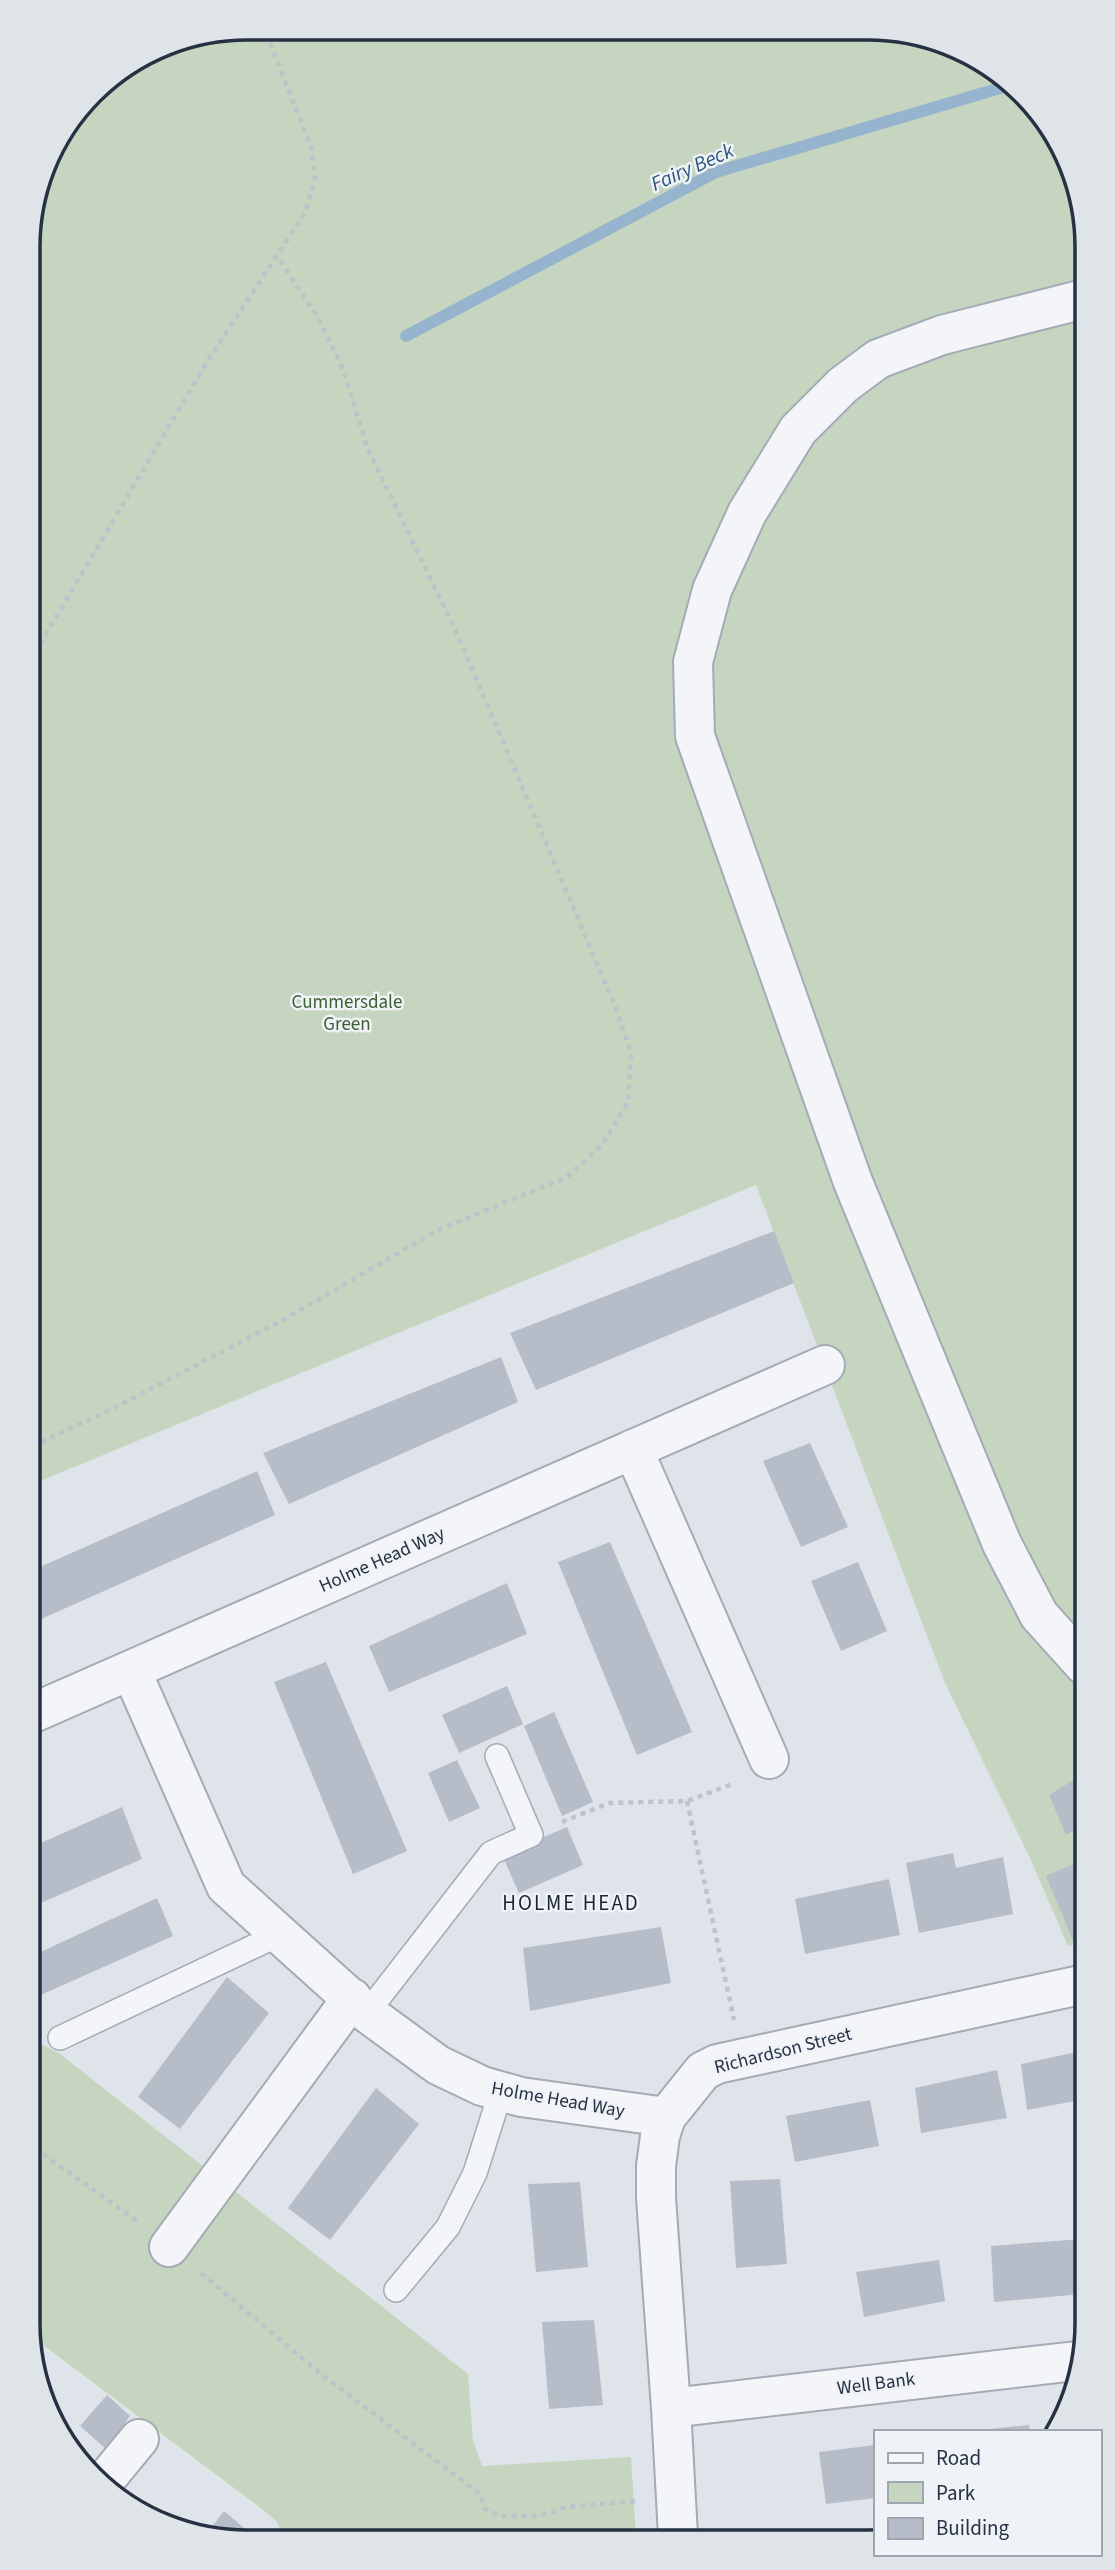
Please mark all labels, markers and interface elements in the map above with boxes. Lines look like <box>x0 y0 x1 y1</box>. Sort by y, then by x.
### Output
water label: Fairy Beck <box>646 135 739 199</box>
park label: Cummersdale Green <box>292 989 402 1038</box>
street label: Holme Head Way <box>315 1520 449 1600</box>
district label: HOLME HEAD <box>502 1888 640 1918</box>
street label: Richardson Street <box>711 2021 855 2081</box>
street label: Holme Head Way <box>489 2075 627 2125</box>
street label: Well Bank <box>835 2366 917 2402</box>
legend <box>874 2430 1101 2556</box>
text: Road <box>936 2443 981 2473</box>
text: Park <box>936 2478 976 2508</box>
text: Building <box>936 2513 1010 2543</box>

